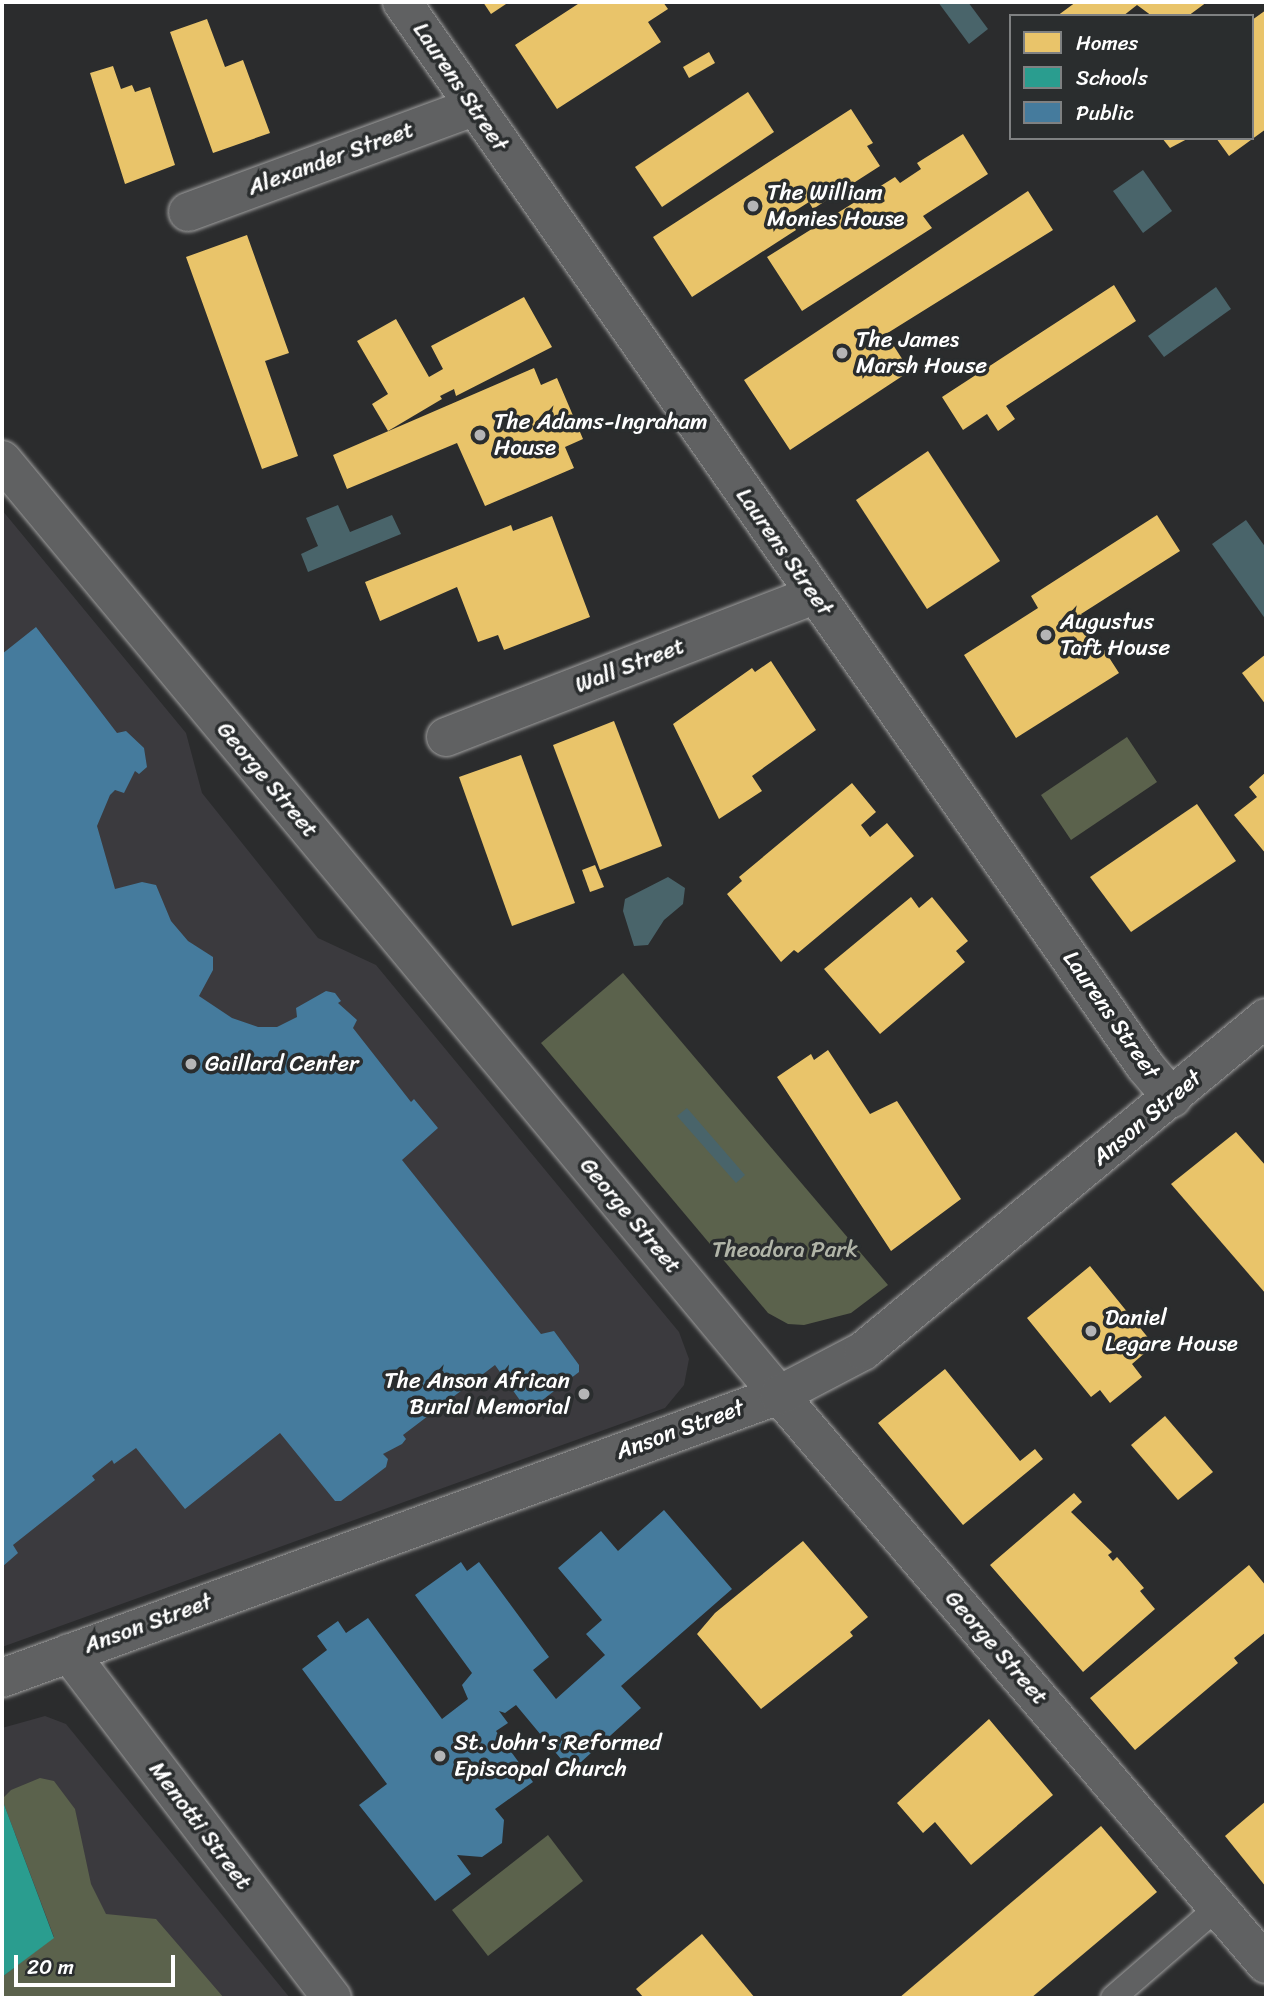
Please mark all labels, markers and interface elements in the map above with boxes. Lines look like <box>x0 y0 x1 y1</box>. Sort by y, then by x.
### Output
legend <box>1009 14 1254 140</box>
street label: Laurens Street <box>407 17 513 157</box>
text: Homes <box>1076 24 1138 62</box>
text: Schools <box>1076 59 1148 97</box>
text: Public <box>1076 94 1134 132</box>
street label: Alexander Street <box>244 116 418 202</box>
place label: The William Monies House <box>767 179 906 233</box>
marker: The William Monies House <box>745 198 761 214</box>
place label: The James Marsh House <box>856 326 986 380</box>
marker: The James Marsh House <box>834 345 850 361</box>
place label: The Adams-Ingraham House <box>494 408 706 462</box>
marker: The Adams-Ingraham House <box>472 427 488 443</box>
street label: Laurens Street <box>730 483 838 621</box>
place label: Augustus Taft House <box>1060 608 1170 662</box>
marker: Augustus Taft House <box>1038 627 1054 643</box>
street label: Wall Street <box>571 632 689 700</box>
street label: George Street <box>211 716 323 844</box>
street label: Laurens Street <box>1057 946 1165 1084</box>
place label: Gaillard Center <box>205 1050 359 1078</box>
marker: Gaillard Center <box>183 1056 199 1072</box>
street label: Anson Street <box>1086 1064 1208 1172</box>
street label: George Street <box>574 1152 686 1280</box>
park label: Theodora Park <box>712 1236 858 1264</box>
place label: Daniel Legare House <box>1105 1304 1239 1358</box>
marker: Daniel Legare House <box>1083 1323 1099 1339</box>
place label: The Anson African Burial Memorial <box>383 1367 570 1421</box>
marker: The Anson African Burial Memorial <box>576 1386 592 1402</box>
street label: Anson Street <box>612 1394 748 1466</box>
street label: George Street <box>939 1585 1053 1711</box>
street label: Anson Street <box>80 1588 216 1660</box>
place label: St. John's Reformed Episcopal Church <box>454 1729 660 1783</box>
marker: St. John's Reformed Episcopal Church <box>432 1748 448 1764</box>
street label: Menotti Street <box>143 1757 257 1895</box>
scale bar <box>18 1940 178 1984</box>
text: 20 m <box>27 1948 74 1986</box>

